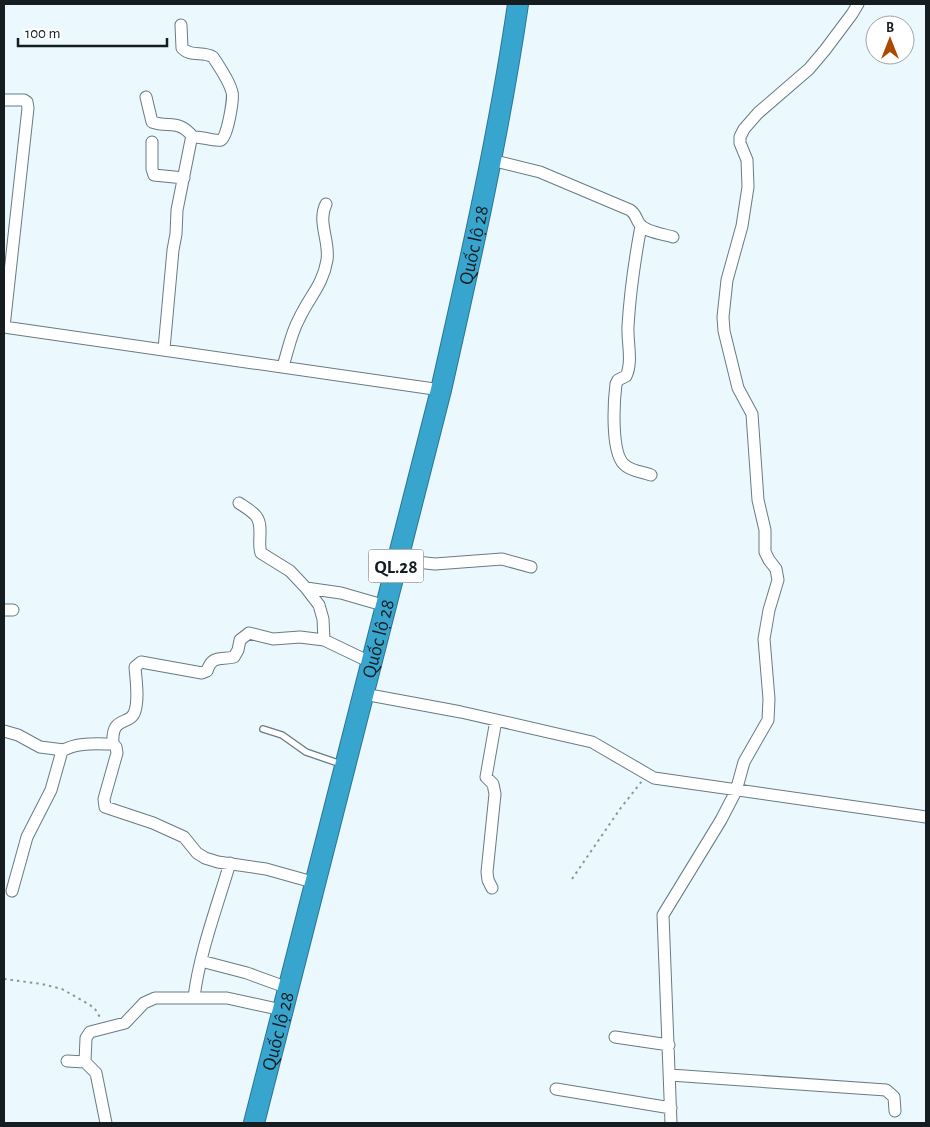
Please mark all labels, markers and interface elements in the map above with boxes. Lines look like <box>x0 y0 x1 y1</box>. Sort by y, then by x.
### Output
scale bar <box>18 15 166 47</box>
north arrow <box>865 15 915 65</box>
text: B <box>886 21 894 35</box>
text: 100 m <box>25 26 60 41</box>
street label: Quốc lộ 28 <box>456 204 492 287</box>
road number: QL.28 <box>368 550 424 582</box>
street label: Quốc lộ 28 <box>359 597 398 680</box>
street label: Quốc lộ 28 <box>259 990 298 1073</box>

